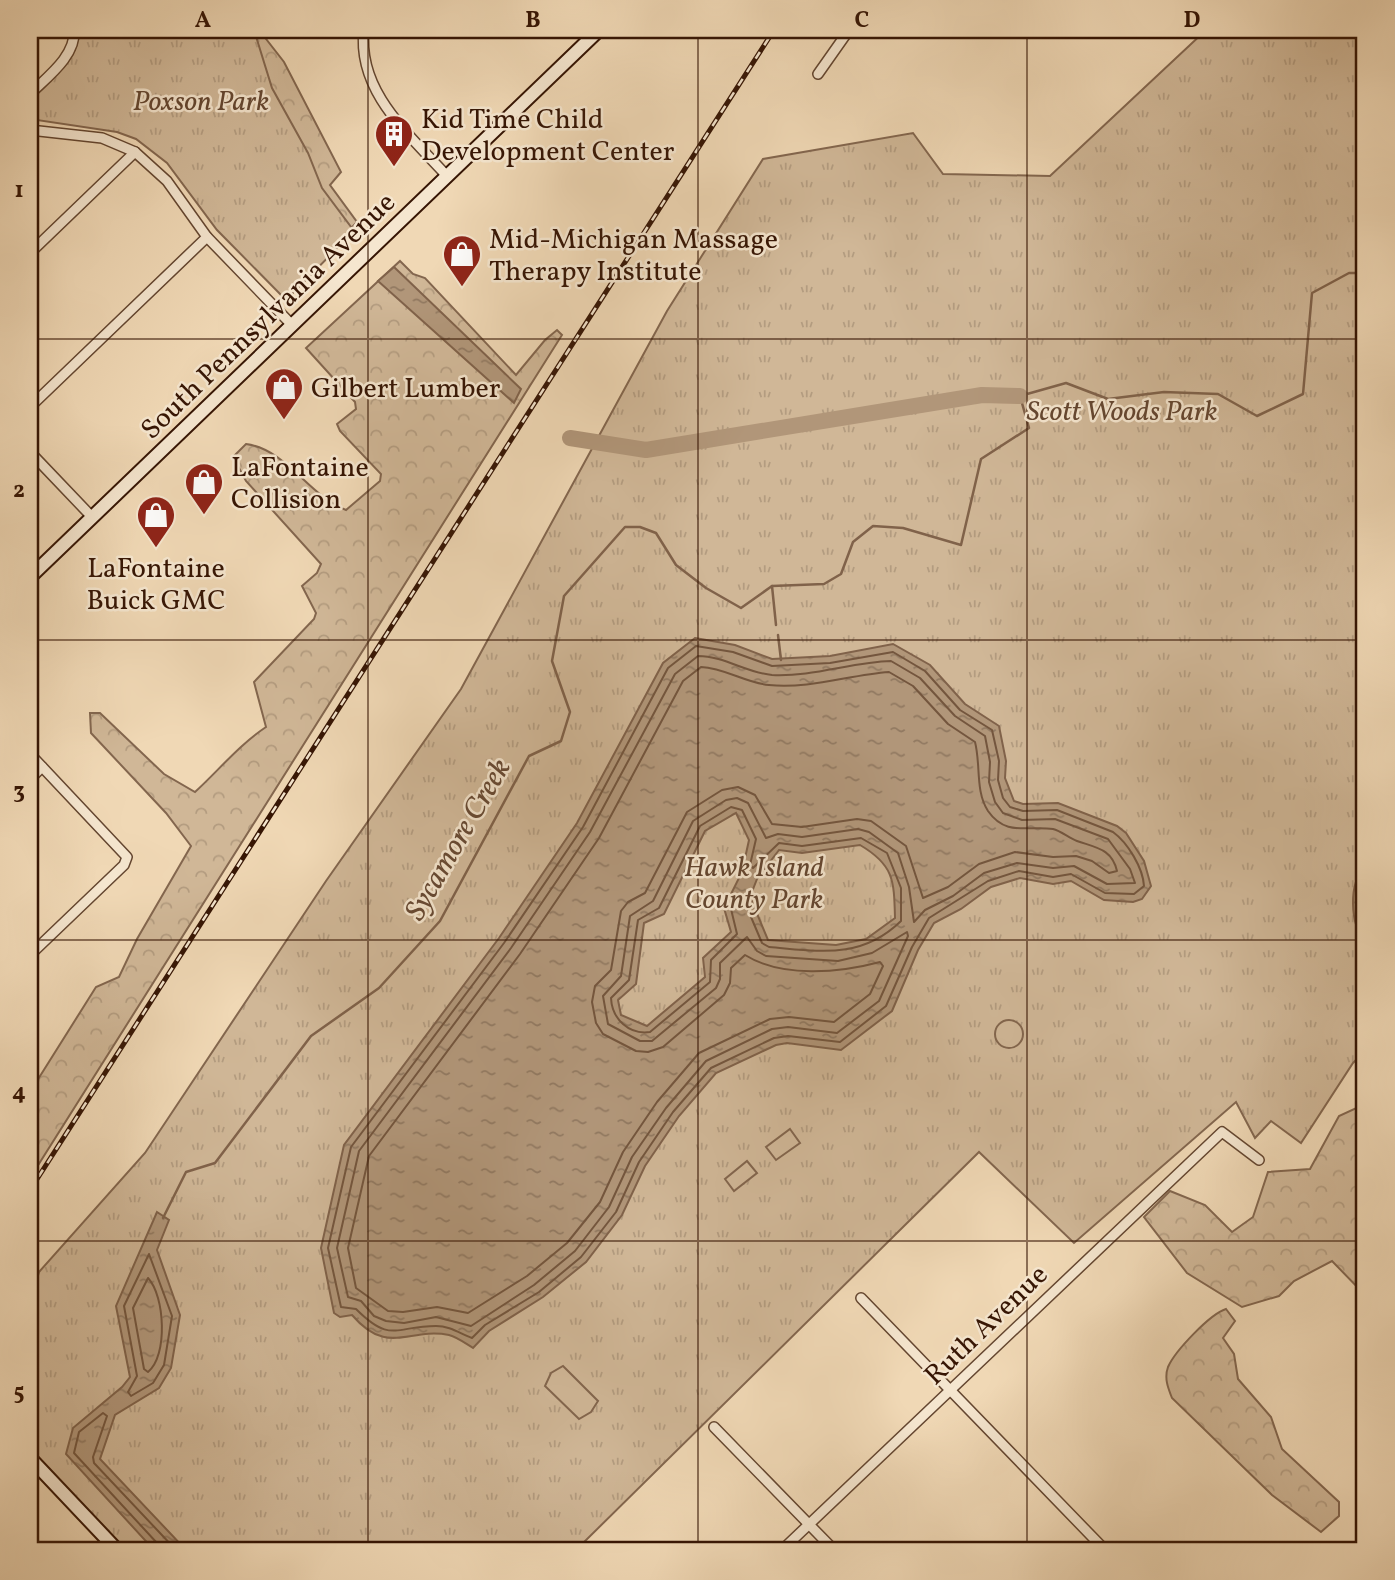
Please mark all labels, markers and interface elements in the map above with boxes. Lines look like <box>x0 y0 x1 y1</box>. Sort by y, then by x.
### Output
text: A <box>195 5 211 37</box>
text: B <box>525 5 541 37</box>
text: C <box>855 5 869 37</box>
text: D <box>1184 5 1201 37</box>
park label: Poxson Park <box>133 83 269 122</box>
place label: Kid Time Child Development Center <box>421 101 675 172</box>
building icon: Kid Time Child Development Center <box>373 113 415 168</box>
text: 1 <box>14 175 24 207</box>
street label: South Pennsylvania Avenue <box>133 184 405 449</box>
place label: Mid-Michigan Massage Therapy Institute <box>489 221 778 292</box>
shop icon: Mid-Michigan Massage Therapy Institute <box>441 233 483 288</box>
shop icon: Gilbert Lumber <box>263 366 305 421</box>
place label: Gilbert Lumber <box>311 370 501 409</box>
park label: Scott Woods Park <box>1027 393 1217 432</box>
place label: LaFontaine Collision <box>231 449 369 520</box>
shop icon: LaFontaine Collision <box>183 461 225 516</box>
text: 2 <box>13 475 25 507</box>
shop icon: LaFontaine Buick GMC <box>135 494 177 549</box>
place label: LaFontaine Buick GMC <box>86 550 226 621</box>
water label: Sycamore Creek <box>395 751 522 929</box>
text: 3 <box>13 776 25 808</box>
park label: Hawk Island County Park <box>684 849 824 920</box>
text: 4 <box>12 1077 26 1109</box>
street label: Ruth Avenue <box>916 1257 1057 1395</box>
text: 5 <box>13 1377 25 1409</box>

